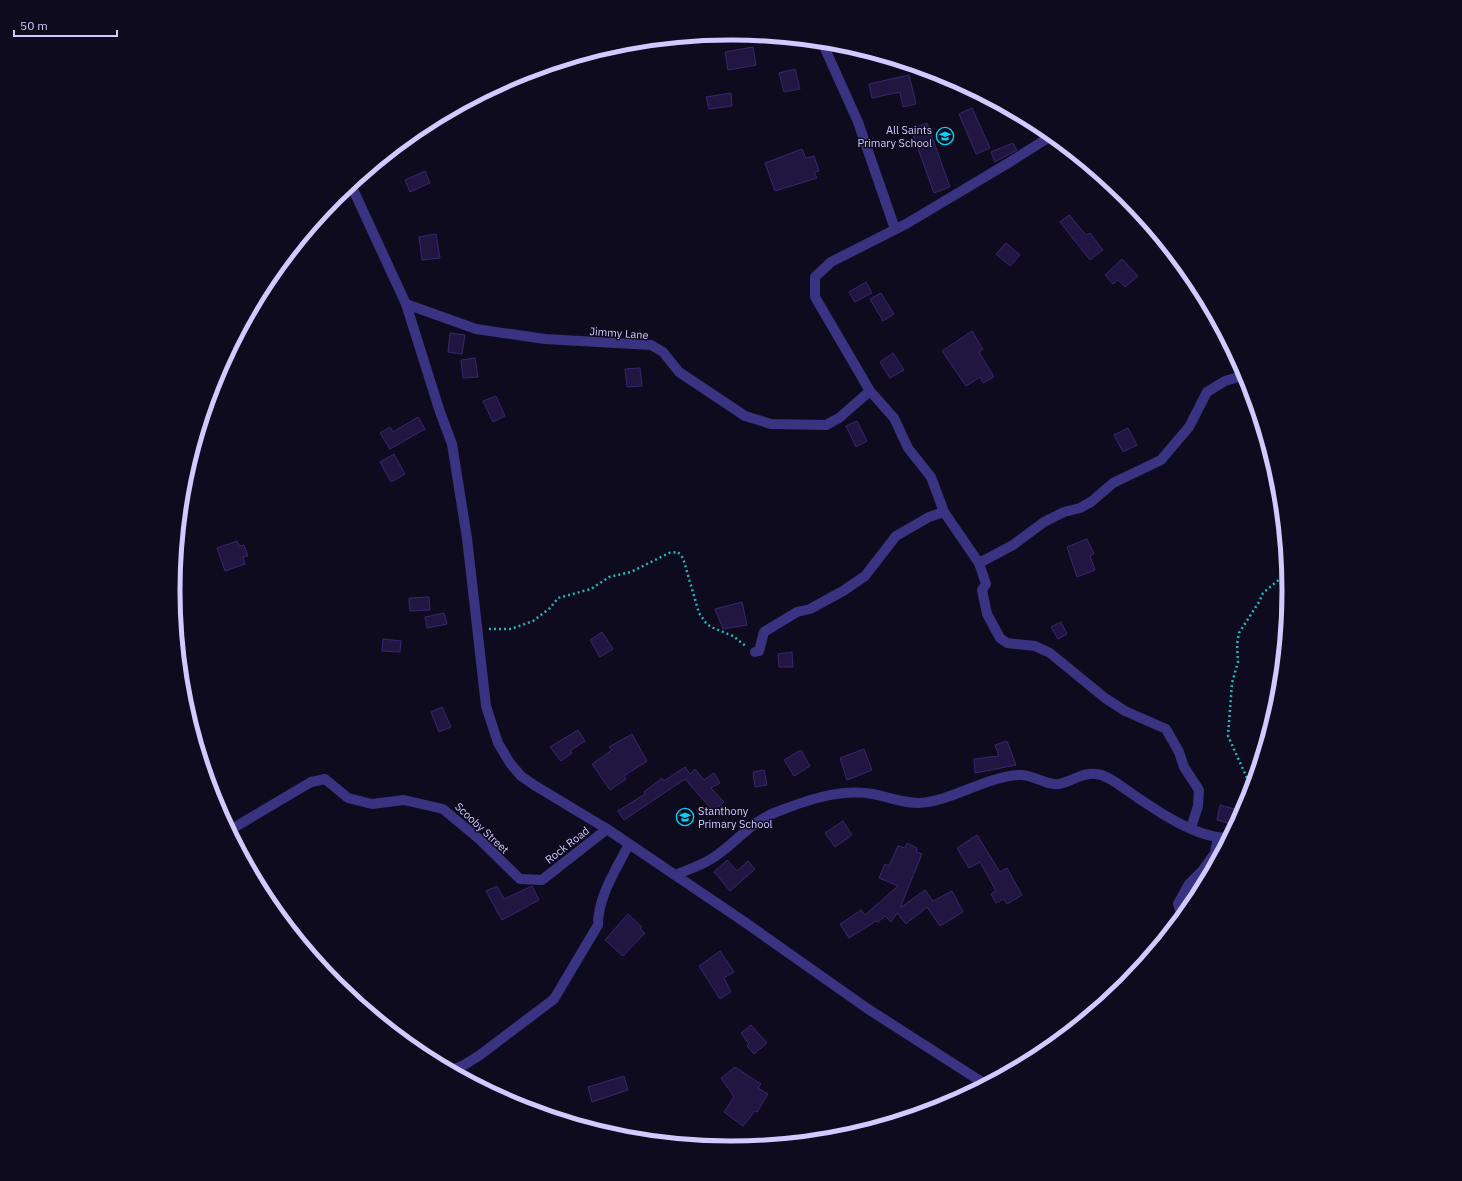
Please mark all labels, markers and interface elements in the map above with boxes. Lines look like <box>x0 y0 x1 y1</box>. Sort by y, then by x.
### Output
scale bar <box>14 12 117 38</box>
text: 50 m <box>20 18 48 33</box>
place label: All Saints Primary School <box>857 123 932 150</box>
school or university icon: All Saints Primary School <box>935 126 955 146</box>
street label: Jimmy Lane <box>589 324 649 342</box>
street label: Scooby Street <box>452 799 512 857</box>
place label: Stanthony Primary School <box>698 804 773 831</box>
school or university icon: Stanthony Primary School <box>675 807 695 827</box>
street label: Rock Road <box>542 823 592 867</box>

